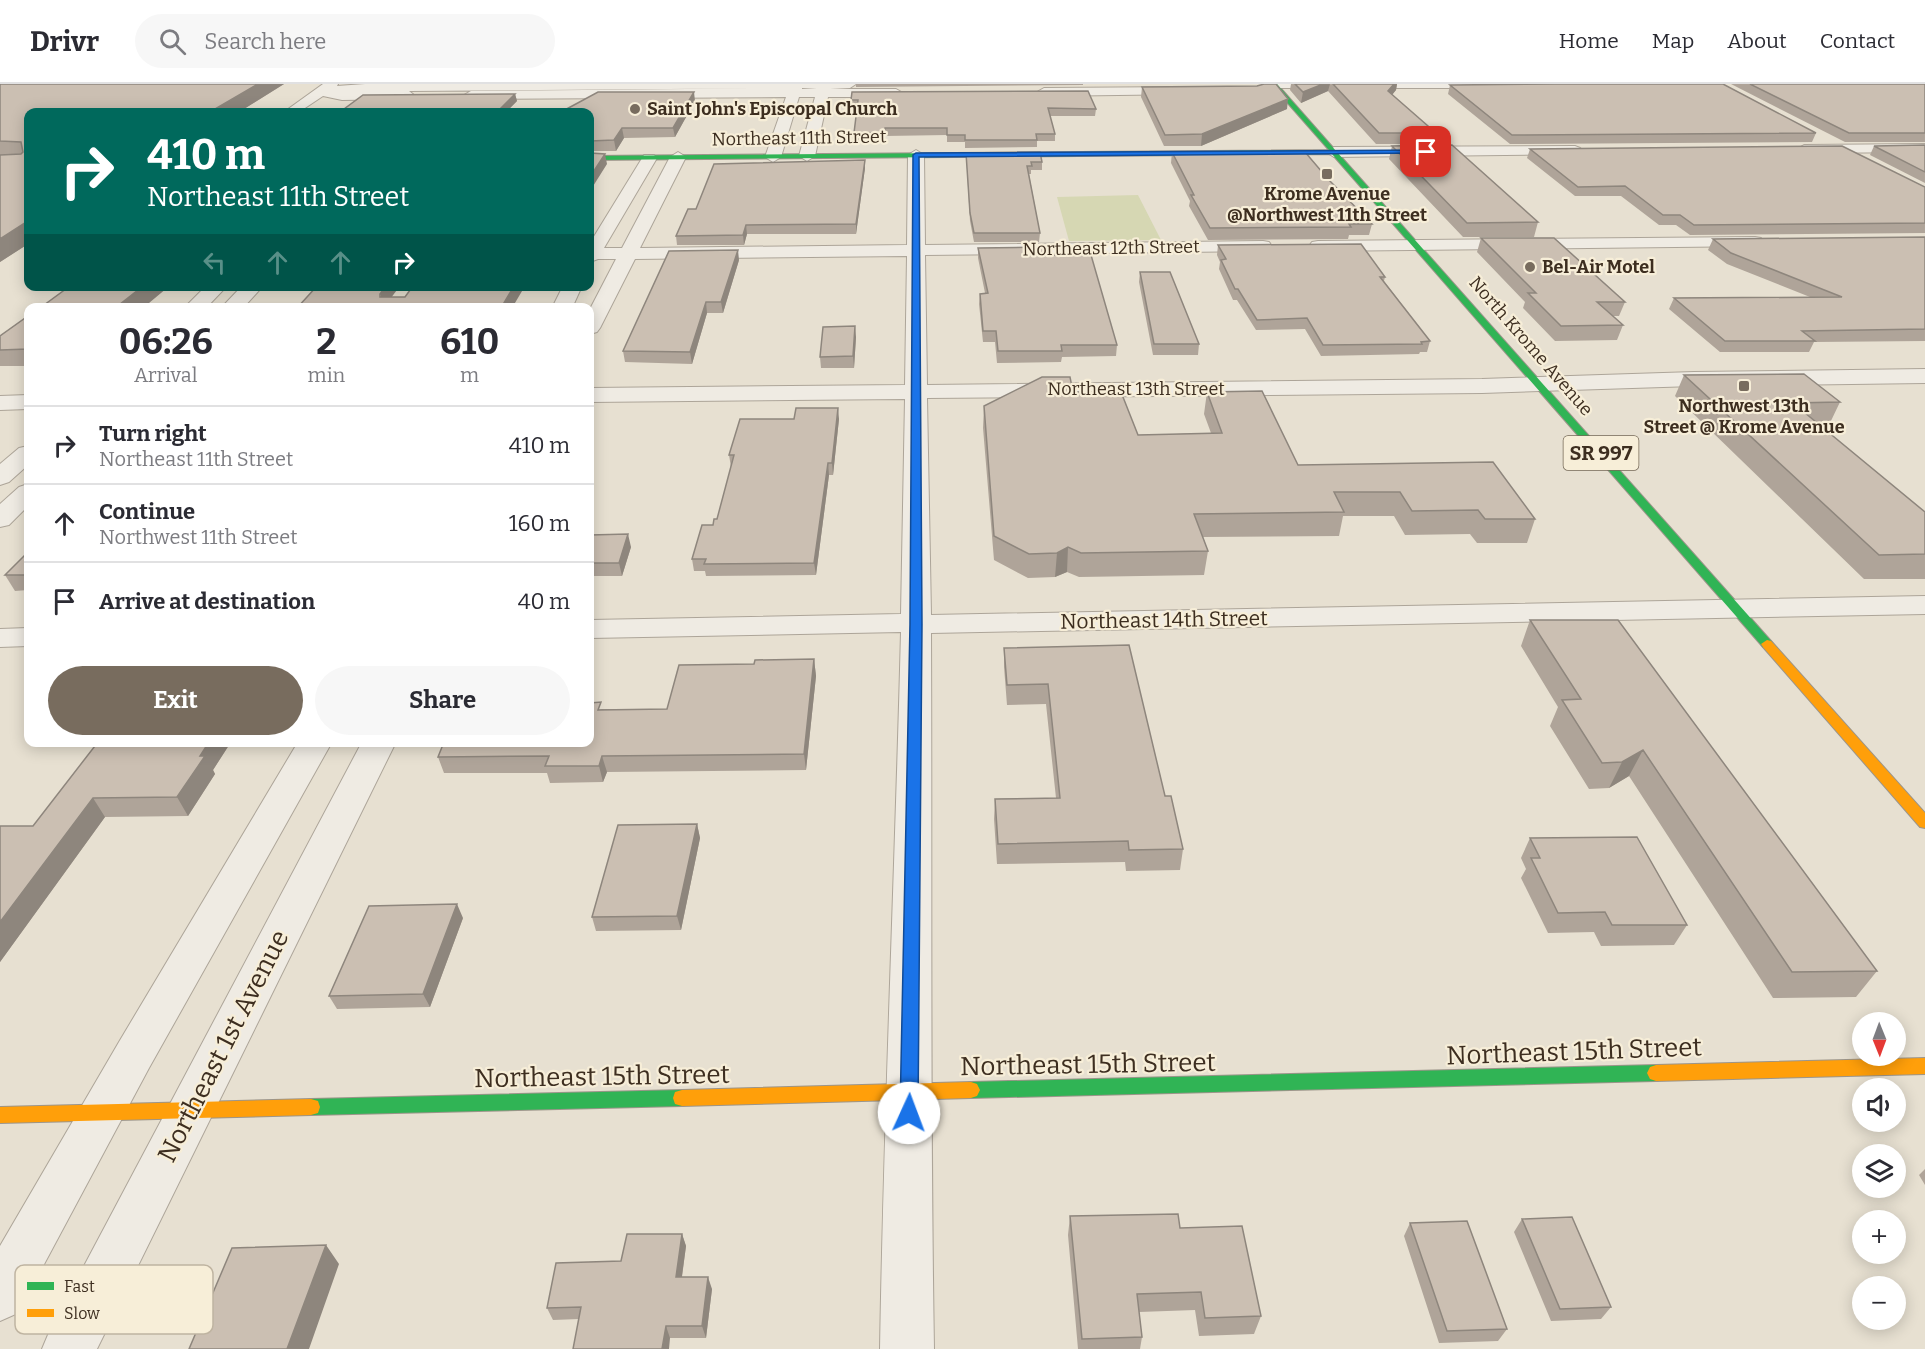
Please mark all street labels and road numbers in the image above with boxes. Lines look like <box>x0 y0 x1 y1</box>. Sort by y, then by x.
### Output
street label: Northeast 11th Street <box>711 125 887 151</box>
street label: Northeast 12th Street <box>1022 235 1200 261</box>
street label: North Krome Avenue <box>1464 272 1598 420</box>
street label: Northeast 13th Street <box>1047 378 1225 400</box>
road number: SR 997 <box>1564 436 1638 470</box>
street label: Northeast 14th Street <box>1060 605 1268 635</box>
street label: Northeast 1st Avenue <box>151 925 295 1168</box>
street label: Northeast 15th Street <box>1446 1032 1703 1071</box>
street label: Northeast 15th Street <box>960 1047 1217 1082</box>
street label: Northeast 15th Street <box>474 1059 731 1094</box>

